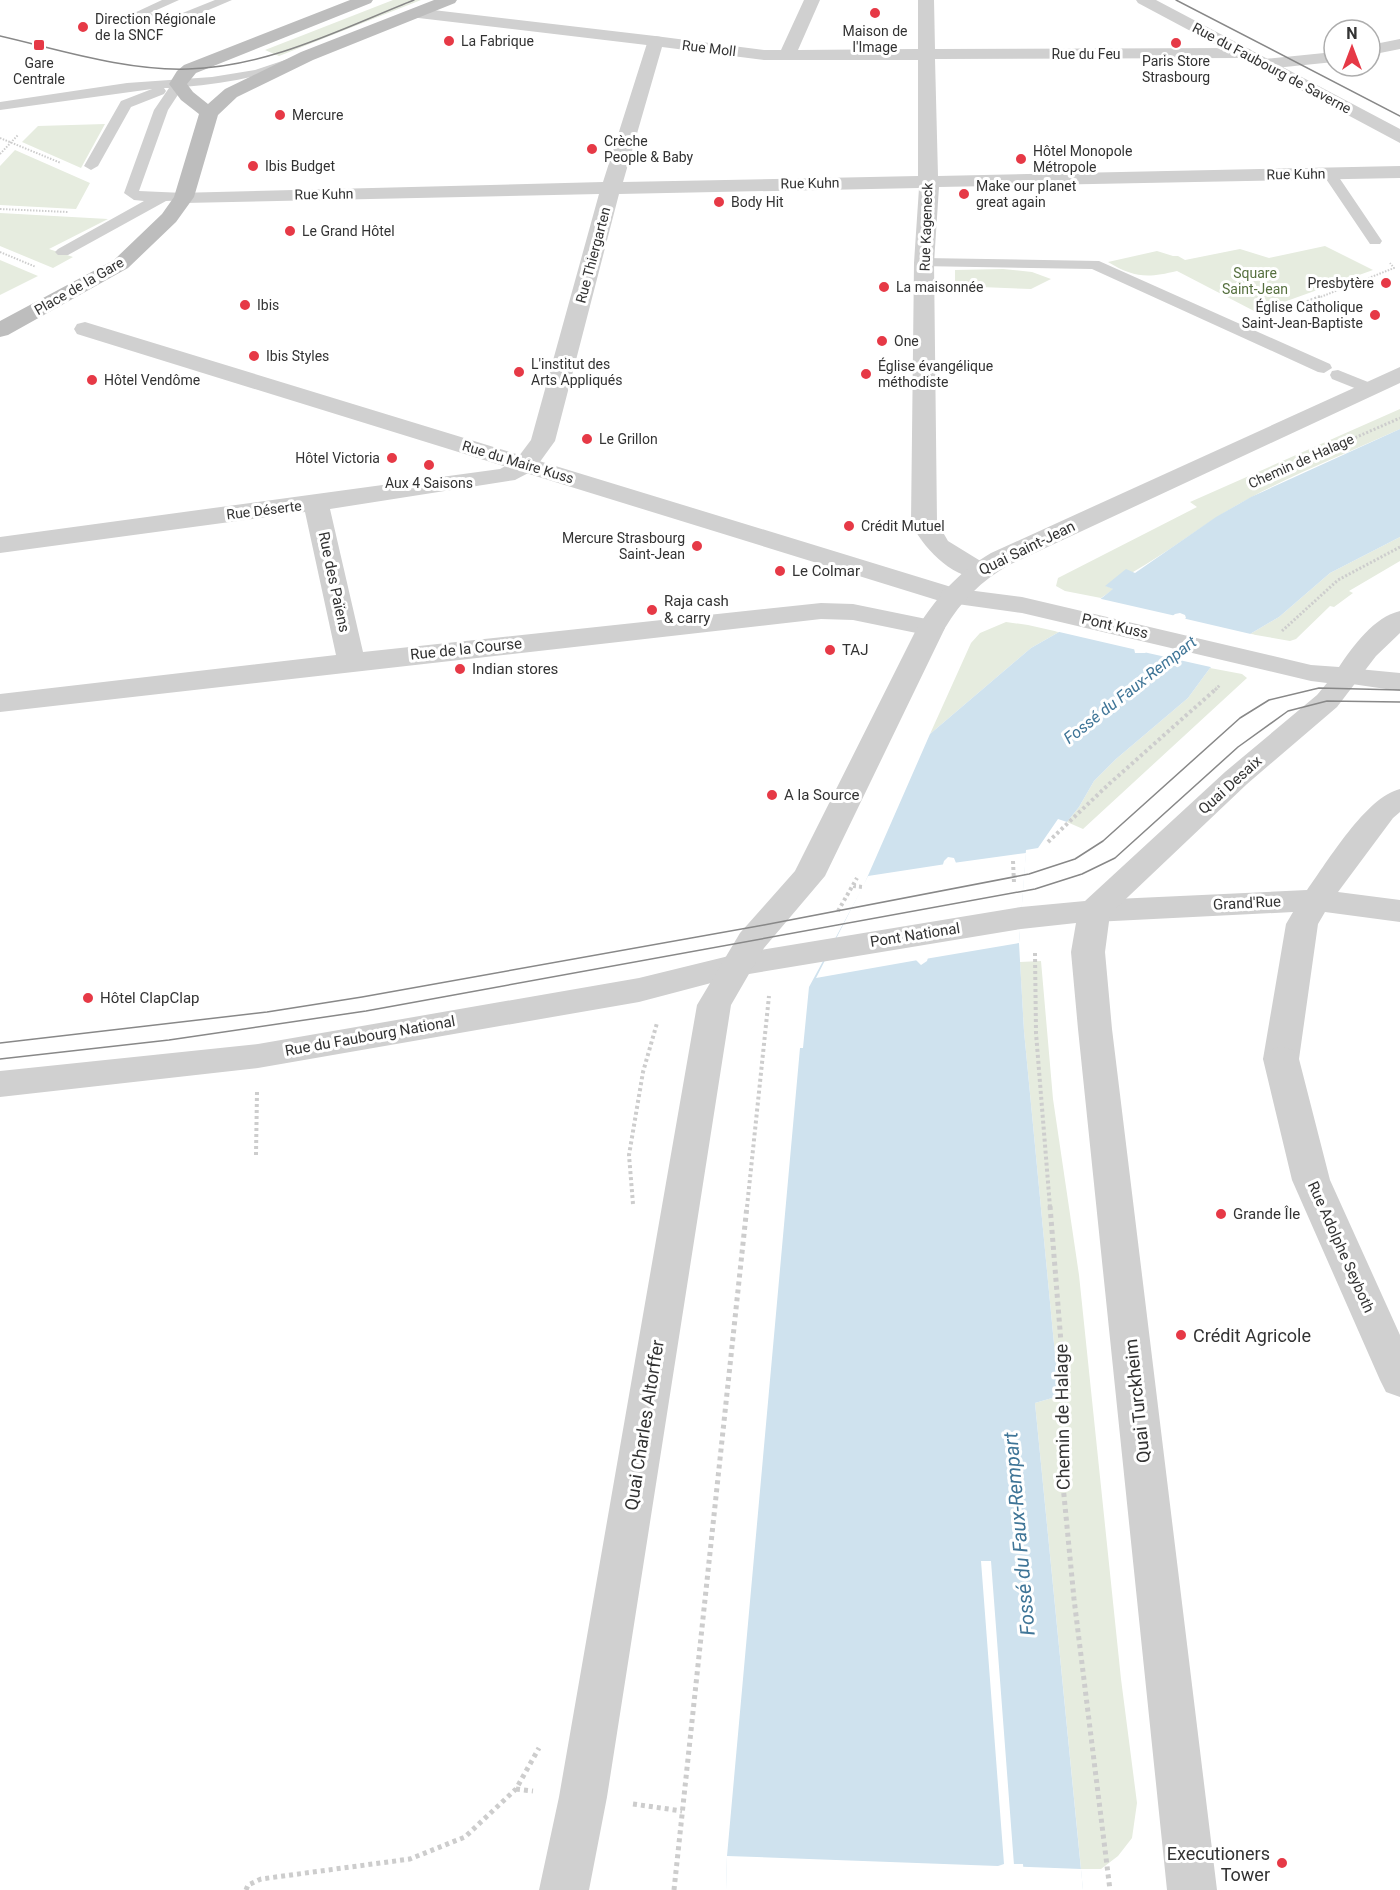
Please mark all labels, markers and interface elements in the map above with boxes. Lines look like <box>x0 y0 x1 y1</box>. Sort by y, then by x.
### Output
marker: Maison de l'Image <box>868 6 882 20</box>
place label: Direction Régionale de la SNCF <box>95 11 216 43</box>
north arrow <box>1322 18 1382 78</box>
street label: Rue du Faubourg de Saverne <box>1190 19 1354 117</box>
marker: Direction Régionale de la SNCF <box>76 20 90 34</box>
place label: Maison de l'Image <box>843 23 907 55</box>
text: N <box>1346 24 1358 43</box>
place label: La Fabrique <box>461 33 534 49</box>
marker: La Fabrique <box>442 34 456 48</box>
marker: Paris Store Strasbourg <box>1169 36 1183 50</box>
street label: Rue Moll <box>681 37 737 59</box>
marker: Gare Centrale <box>32 38 46 52</box>
street label: Rue du Feu <box>1051 46 1121 62</box>
place label: Paris Store Strasbourg <box>1142 53 1210 85</box>
place label: Gare Centrale <box>13 55 65 87</box>
place label: Mercure <box>292 107 343 123</box>
marker: Mercure <box>273 108 287 122</box>
place label: Crèche People & Baby <box>604 133 694 165</box>
marker: Crèche People & Baby <box>585 142 599 156</box>
place label: Hôtel Monopole Métropole <box>1033 143 1132 175</box>
marker: Hôtel Monopole Métropole <box>1014 152 1028 166</box>
place label: Ibis Budget <box>265 158 335 174</box>
marker: Ibis Budget <box>246 159 260 173</box>
street label: Rue Kuhn <box>1266 165 1326 183</box>
street label: Rue Kuhn <box>780 174 840 192</box>
place label: Make our planet great again <box>976 178 1077 210</box>
street label: Rue Kageneck <box>916 182 936 272</box>
street label: Rue Kuhn <box>294 185 354 203</box>
marker: Make our planet great again <box>957 187 971 201</box>
place label: Body Hit <box>731 194 784 210</box>
marker: Body Hit <box>712 195 726 209</box>
street label: Rue Thiergarten <box>572 205 614 305</box>
place label: Le Grand Hôtel <box>302 223 395 239</box>
marker: Le Grand Hôtel <box>283 224 297 238</box>
street label: Place de la Gare <box>31 254 127 318</box>
park label: Square Saint-Jean <box>1222 265 1288 297</box>
place label: Presbytère <box>1307 275 1374 291</box>
marker: Presbytère <box>1379 276 1393 290</box>
place label: La maisonnée <box>896 279 983 295</box>
marker: La maisonnée <box>877 280 891 294</box>
place label: Ibis <box>257 297 279 313</box>
marker: Ibis <box>238 298 252 312</box>
place label: Église Catholique Saint-Jean-Baptiste <box>1242 298 1363 331</box>
marker: Église Catholique Saint-Jean-Baptiste <box>1368 308 1382 322</box>
place label: One <box>894 333 919 349</box>
marker: One <box>875 334 889 348</box>
place label: Ibis Styles <box>266 348 329 364</box>
marker: Ibis Styles <box>247 349 261 363</box>
place label: L'institut des Arts Appliqués <box>531 356 623 388</box>
place label: Église évangélique méthodiste <box>878 357 993 390</box>
marker: L'institut des Arts Appliqués <box>512 365 526 379</box>
marker: Église évangélique méthodiste <box>859 367 873 381</box>
place label: Hôtel Vendôme <box>104 372 200 388</box>
marker: Hôtel Vendôme <box>85 373 99 387</box>
place label: Le Grillon <box>599 431 658 447</box>
street label: Chemin de Halage <box>1246 431 1356 491</box>
marker: Le Grillon <box>580 432 594 446</box>
street label: Rue du Maire Kuss <box>460 437 576 487</box>
place label: Hôtel Victoria <box>295 450 380 466</box>
marker: Hôtel Victoria <box>385 451 399 465</box>
marker: Aux 4 Saisons <box>422 458 436 472</box>
place label: Aux 4 Saisons <box>385 475 473 491</box>
street label: Rue Déserte <box>226 497 302 523</box>
street label: Quai Saint-Jean <box>976 517 1078 579</box>
place label: Crédit Mutuel <box>861 518 945 534</box>
marker: Crédit Mutuel <box>842 519 856 533</box>
street label: Rue des Païens <box>315 530 353 634</box>
place label: Mercure Strasbourg Saint-Jean <box>562 530 685 562</box>
marker: Mercure Strasbourg Saint-Jean <box>690 539 704 553</box>
place label: Le Colmar <box>792 562 860 580</box>
marker: Le Colmar <box>773 564 787 578</box>
place label: Raja cash & carry <box>664 592 729 627</box>
marker: Raja cash & carry <box>645 603 659 617</box>
street label: Pont Kuss <box>1080 610 1150 642</box>
water label: Fossé du Faux-Rempart <box>1060 632 1201 748</box>
street label: Rue de la Course <box>409 634 523 664</box>
place label: TAJ <box>842 641 868 659</box>
marker: TAJ <box>823 643 837 657</box>
place label: Indian stores <box>472 660 558 678</box>
marker: Indian stores <box>453 662 467 676</box>
street label: Quai Desaix <box>1195 752 1266 818</box>
place label: A la Source <box>784 786 860 804</box>
marker: A la Source <box>765 788 779 802</box>
street label: Grand'Rue <box>1213 892 1281 914</box>
street label: Pont National <box>869 919 961 951</box>
place label: Hôtel ClapClap <box>100 989 199 1007</box>
marker: Hôtel ClapClap <box>81 991 95 1005</box>
street label: Rue du Faubourg National <box>283 1012 457 1060</box>
street label: Rue Adolphe Seyboth <box>1304 1178 1378 1316</box>
place label: Grande Île <box>1233 1205 1300 1223</box>
marker: Grande Île <box>1214 1207 1228 1221</box>
place label: Crédit Agricole <box>1193 1325 1311 1346</box>
marker: Crédit Agricole <box>1174 1328 1188 1342</box>
street label: Quai Charles Altorffer <box>620 1338 668 1512</box>
street label: Quai Turckheim <box>1120 1338 1154 1464</box>
street label: Chemin de Halage <box>1050 1344 1074 1490</box>
water label: Fossé du Faux-Rempart <box>998 1431 1040 1637</box>
place label: Executioners Tower <box>1167 1843 1270 1885</box>
marker: Executioners Tower <box>1275 1856 1289 1870</box>

